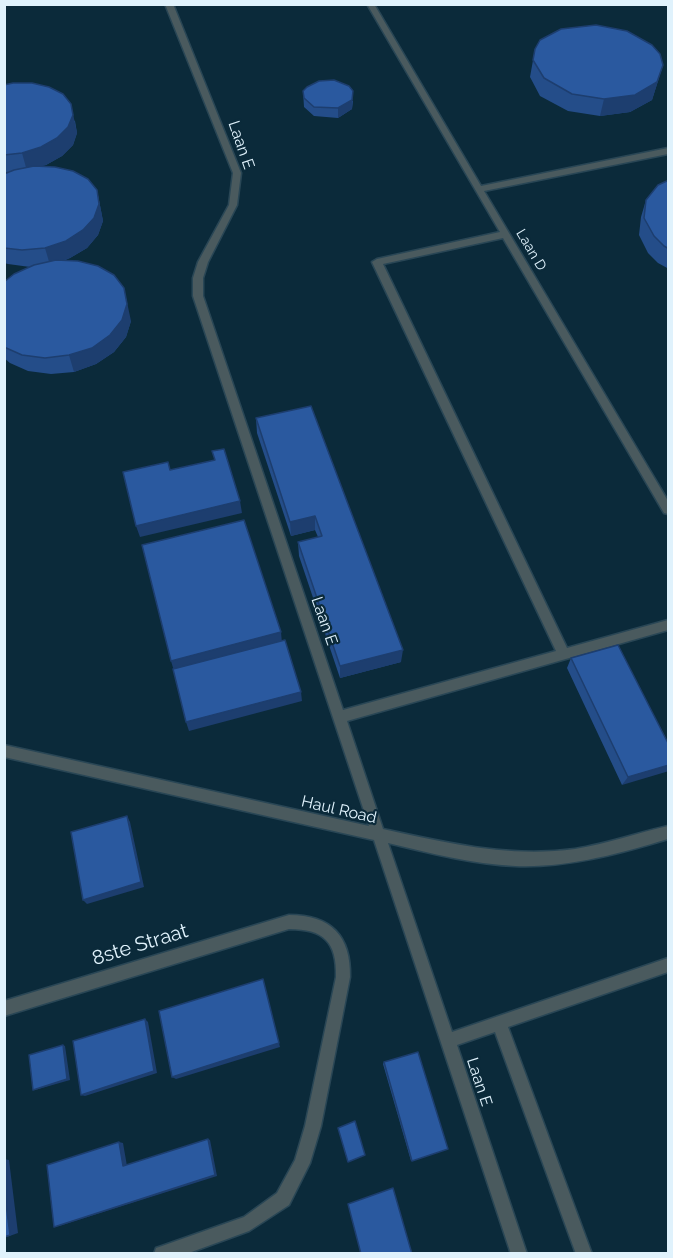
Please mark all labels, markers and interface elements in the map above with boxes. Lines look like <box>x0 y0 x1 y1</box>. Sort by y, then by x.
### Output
street label: Laan E <box>224 118 258 172</box>
street label: Laan D <box>512 226 550 274</box>
street label: Laan E <box>307 594 341 648</box>
street label: Haul Road <box>299 792 379 828</box>
street label: 8ste Straat <box>89 919 191 971</box>
street label: Laan E <box>462 1055 496 1109</box>

